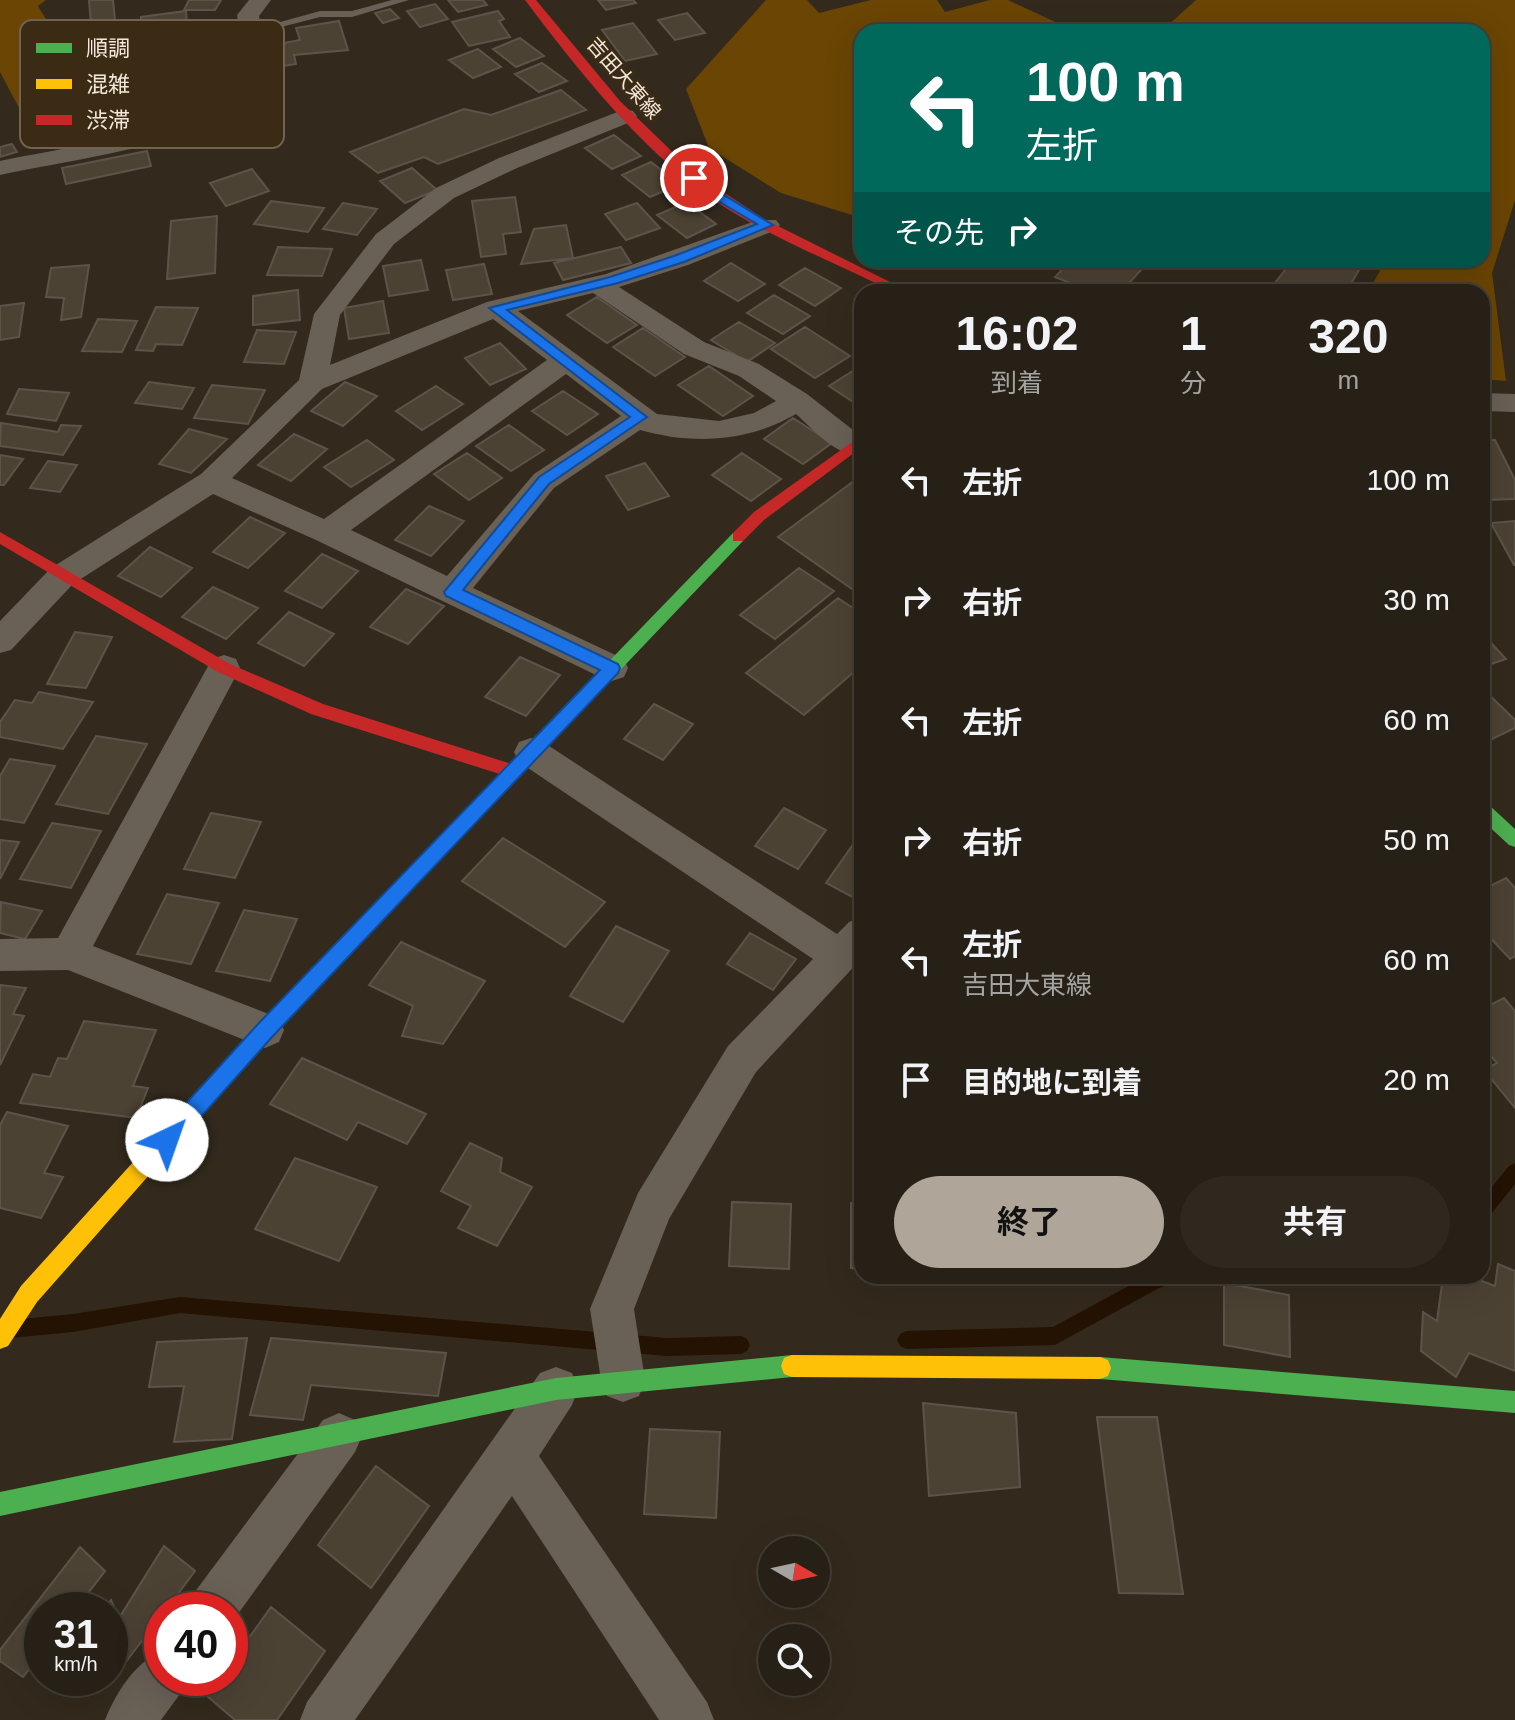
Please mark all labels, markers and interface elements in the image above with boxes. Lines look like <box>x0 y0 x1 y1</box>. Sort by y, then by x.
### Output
legend <box>20 20 284 148</box>
street label: 吉田大東線 <box>583 33 665 123</box>
text: 順調 <box>86 36 130 61</box>
text: 100 m <box>1026 50 1185 113</box>
icon: left <box>894 56 998 160</box>
text: 混雑 <box>86 72 130 97</box>
text: 渋滞 <box>86 108 130 133</box>
text: 左折 <box>1026 125 1098 166</box>
pin <box>660 144 728 212</box>
icon: arrive <box>672 156 716 200</box>
icon: right <box>1000 208 1044 252</box>
text: その先 <box>894 216 984 249</box>
text: 16:02 <box>956 307 1078 360</box>
text: 1 <box>1180 307 1207 360</box>
text: 320 <box>1308 310 1388 363</box>
text: m <box>1338 365 1359 395</box>
text: 到着 <box>991 368 1043 398</box>
text: 分 <box>1180 368 1206 398</box>
icon: left <box>894 458 938 502</box>
text: 100 m <box>1367 463 1450 496</box>
text: 左折 <box>962 466 1022 499</box>
icon: right <box>894 578 938 622</box>
text: 30 m <box>1383 583 1450 616</box>
text: 右折 <box>962 586 1022 619</box>
icon: left <box>894 698 938 742</box>
text: 60 m <box>1383 703 1450 736</box>
text: 左折 <box>962 706 1022 739</box>
icon: right <box>894 818 938 862</box>
text: 50 m <box>1383 823 1450 856</box>
text: 右折 <box>962 826 1022 859</box>
text: 左折 <box>962 928 1022 961</box>
icon: left <box>894 938 938 982</box>
text: 60 m <box>1383 943 1450 976</box>
text: 吉田大東線 <box>962 970 1092 1000</box>
icon: arrive <box>894 1058 938 1102</box>
text: 20 m <box>1383 1063 1450 1096</box>
text: 目的地に到着 <box>962 1066 1142 1099</box>
position arrow <box>125 1098 209 1182</box>
button: 終了 <box>894 1176 1164 1268</box>
button: 共有 <box>1180 1176 1450 1268</box>
north arrow <box>758 1536 830 1608</box>
map controls <box>758 1536 830 1696</box>
speed limit sign: 40 <box>144 1592 248 1696</box>
text: 31 <box>54 1612 98 1656</box>
button: search <box>758 1624 830 1696</box>
text: km/h <box>54 1653 98 1675</box>

